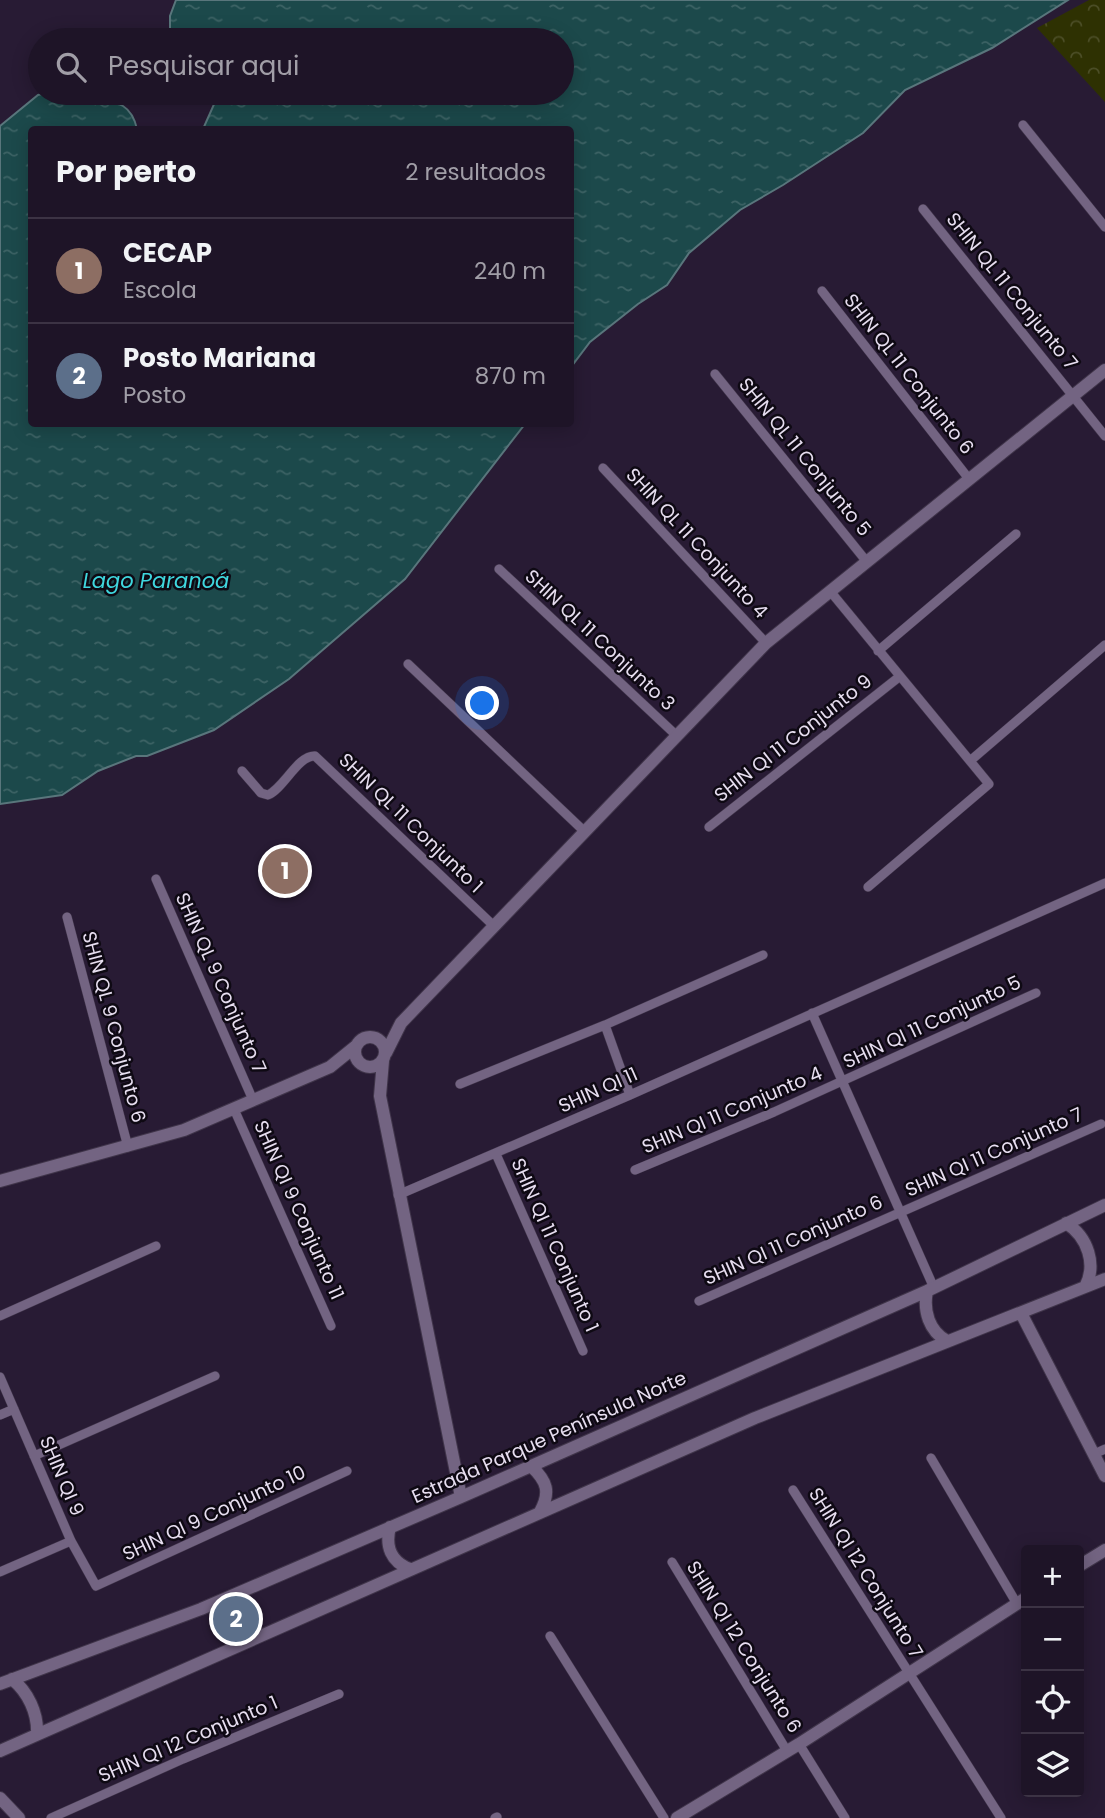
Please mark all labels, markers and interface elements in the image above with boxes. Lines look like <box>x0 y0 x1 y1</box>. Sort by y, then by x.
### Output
search box <box>28 28 574 105</box>
icon: search <box>52 48 90 86</box>
text: Pesquisar aqui <box>108 48 299 84</box>
text: Por perto <box>56 150 196 193</box>
text: 2 resultados <box>405 156 546 188</box>
street label: SHIN QL 11 Conjunto 7 <box>940 207 1084 375</box>
text: CECAP <box>123 235 212 271</box>
text: 1 <box>75 255 83 287</box>
text: 240 m <box>474 255 546 287</box>
text: Escola <box>123 274 197 306</box>
street label: SHIN QL 11 Conjunto 6 <box>838 288 980 460</box>
text: Posto Mariana <box>123 340 316 376</box>
text: 2 <box>72 360 86 392</box>
text: 870 m <box>475 360 546 392</box>
street label: SHIN QL 11 Conjunto 5 <box>733 372 877 542</box>
text: Posto <box>123 379 186 411</box>
street label: SHIN QL 11 Conjunto 4 <box>620 462 774 624</box>
street label: SHIN QL 11 Conjunto 3 <box>519 563 681 717</box>
water label: Lago Paranoá <box>83 566 229 595</box>
street label: SHIN QI 11 Conjunto 9 <box>708 668 878 808</box>
your location <box>465 686 499 720</box>
street label: SHIN QL 11 Conjunto 1 <box>333 747 489 899</box>
pin: 1 <box>262 845 308 897</box>
street label: SHIN QL 9 Conjunto 7 <box>169 888 273 1078</box>
street label: SHIN QL 9 Conjunto 6 <box>75 928 153 1126</box>
street label: SHIN QI 11 Conjunto 5 <box>839 969 1025 1075</box>
street label: SHIN QI 11 Conjunto 4 <box>638 1060 826 1160</box>
street label: SHIN QI 11 <box>554 1061 642 1119</box>
street label: SHIN QI 11 Conjunto 7 <box>901 1101 1087 1203</box>
street label: SHIN QI 9 Conjunto 11 <box>247 1116 351 1304</box>
street label: SHIN QI 11 Conjunto 1 <box>505 1154 605 1336</box>
street label: SHIN QI 11 Conjunto 6 <box>699 1188 887 1292</box>
street label: Estrada Parque Península Norte <box>407 1364 691 1510</box>
street label: SHIN QI 9 <box>33 1432 91 1520</box>
street label: SHIN QI 9 Conjunto 10 <box>118 1459 310 1567</box>
street label: SHIN QI 12 Conjunto 7 <box>802 1482 930 1664</box>
map controls <box>1021 1545 1084 1797</box>
button: + <box>1021 1545 1084 1608</box>
street label: SHIN QI 12 Conjunto 6 <box>680 1556 808 1738</box>
pin: 2 <box>213 1593 259 1645</box>
button: − <box>1021 1608 1084 1671</box>
button: locate <box>1021 1671 1084 1734</box>
street label: SHIN QI 12 Conjunto 1 <box>94 1689 282 1789</box>
button: layers <box>1021 1734 1084 1797</box>

